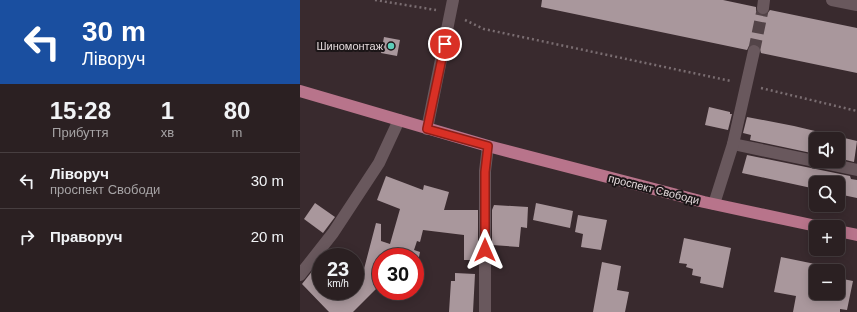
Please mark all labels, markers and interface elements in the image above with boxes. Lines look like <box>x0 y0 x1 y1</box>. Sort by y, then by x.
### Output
icon: left <box>16 16 68 68</box>
text: 30 m <box>82 16 146 47</box>
pin <box>428 27 462 61</box>
icon: arrive <box>434 33 456 55</box>
place label: Шиномонтаж <box>316 40 384 52</box>
marker: Шиномонтаж <box>386 41 396 51</box>
text: Ліворуч <box>82 49 145 69</box>
text: 15:28 <box>50 97 111 124</box>
text: 1 <box>161 97 174 124</box>
text: 80 <box>224 97 250 124</box>
text: Прибуття <box>52 125 109 140</box>
text: хв <box>161 125 174 140</box>
text: m <box>232 125 242 140</box>
map controls <box>809 132 845 300</box>
button: sound <box>809 132 845 168</box>
text: Ліворуч <box>50 165 109 182</box>
icon: left <box>16 170 38 192</box>
text: 30 m <box>251 172 284 189</box>
street label: проспект Свободи <box>607 172 701 206</box>
button: search <box>809 176 845 212</box>
text: проспект Свободи <box>50 182 160 197</box>
button: + <box>809 220 845 256</box>
icon: right <box>16 226 38 248</box>
text: Праворуч <box>50 228 123 245</box>
text: 20 m <box>251 228 284 245</box>
position arrow <box>464 229 506 271</box>
speed limit sign: 30 <box>372 248 424 300</box>
text: 23 <box>327 258 349 280</box>
button: − <box>809 264 845 300</box>
text: km/h <box>327 278 349 289</box>

